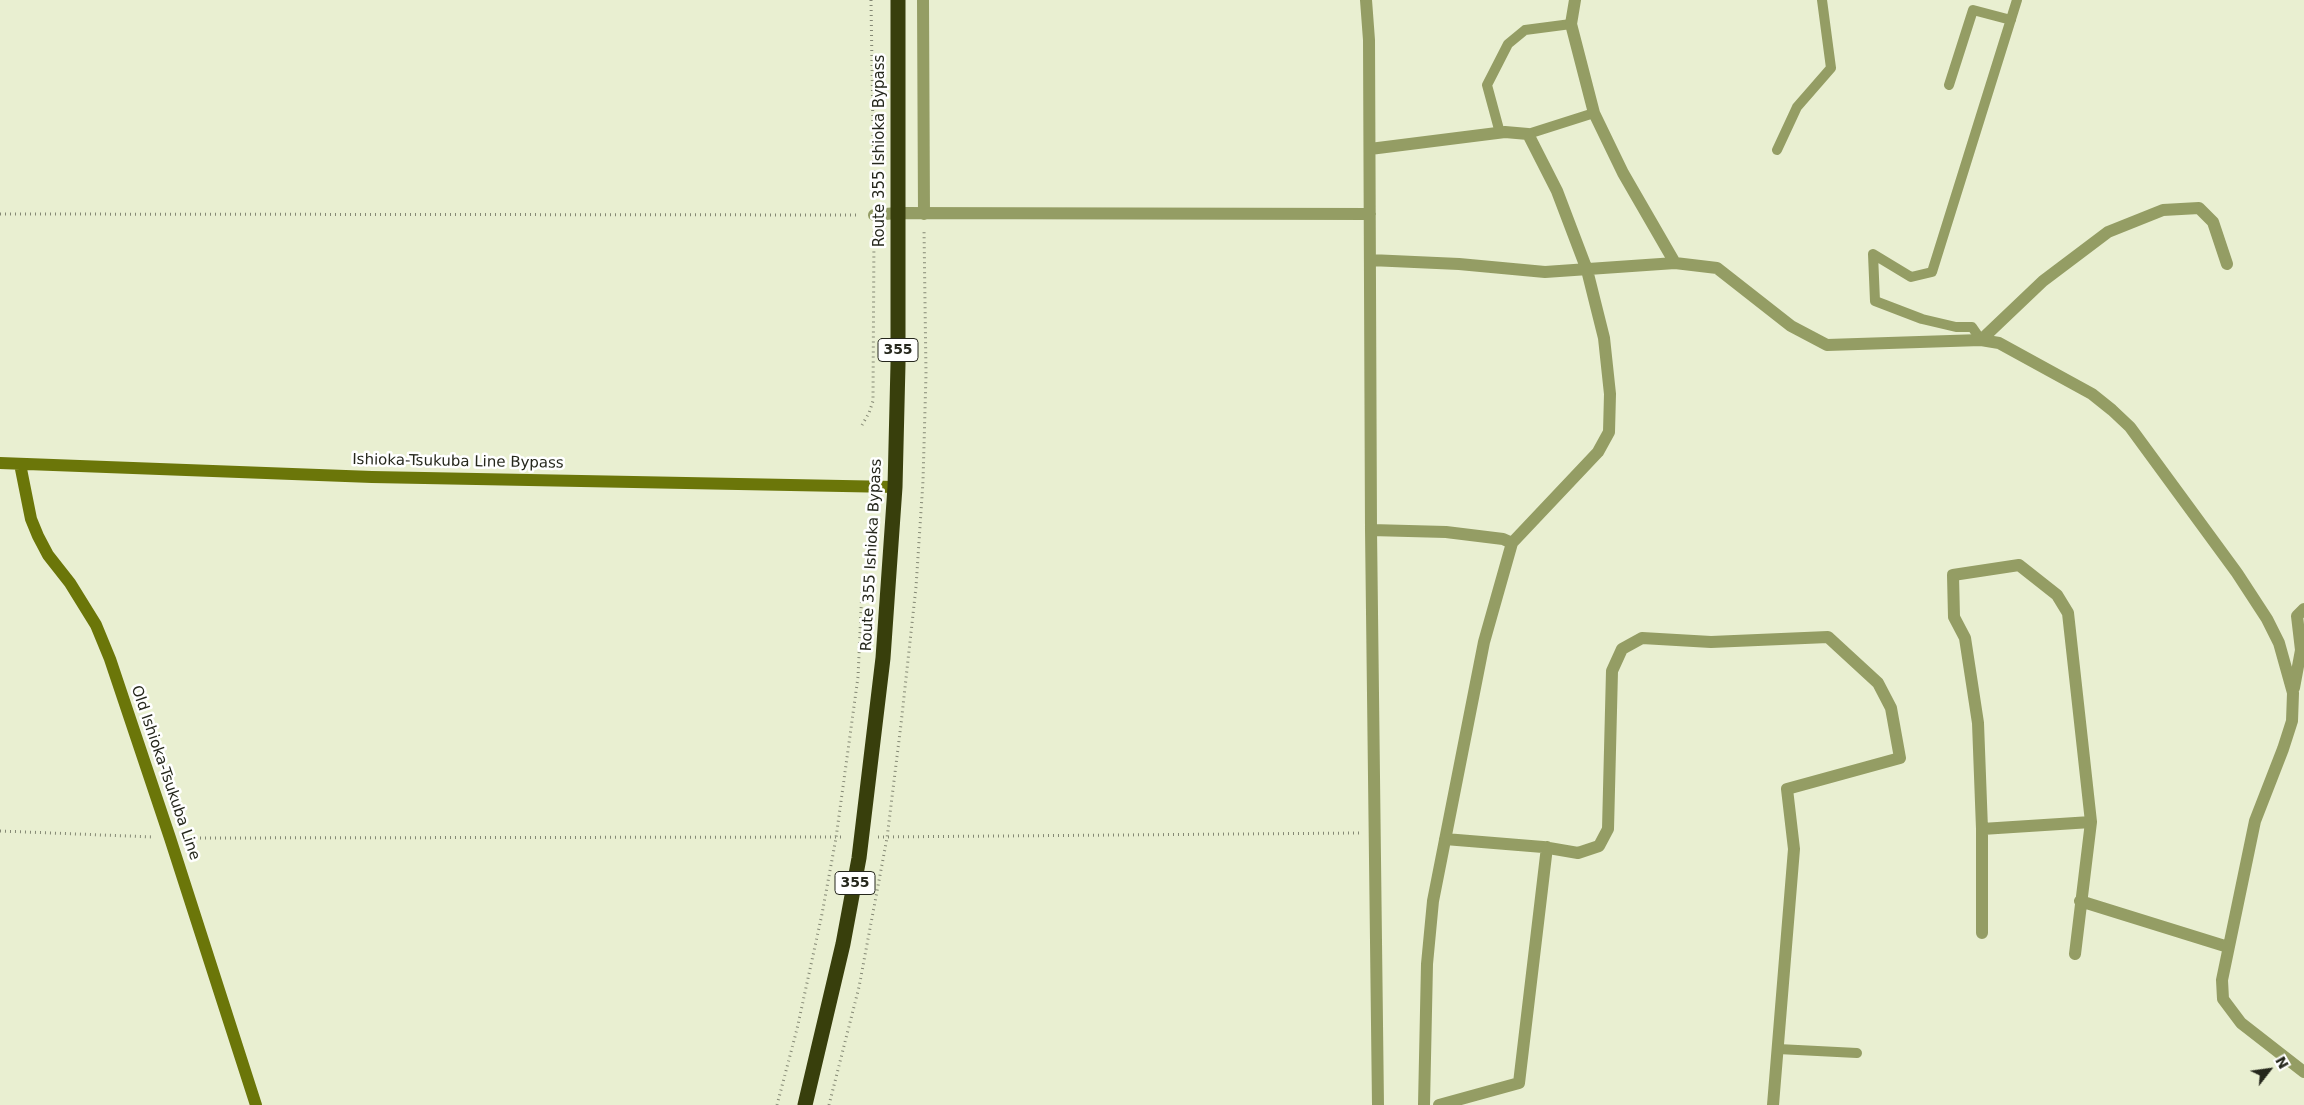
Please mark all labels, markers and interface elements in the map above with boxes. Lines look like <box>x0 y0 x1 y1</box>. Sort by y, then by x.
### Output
street label: Route 355 Ishioka Bypass <box>871 55 889 247</box>
road number: 355 <box>878 338 918 362</box>
street label: Ishioka-Tsukuba Line Bypass <box>352 451 564 473</box>
street label: Route 355 Ishioka Bypass <box>858 458 886 652</box>
street label: Old Ishioka-Tsukuba Line <box>127 683 203 863</box>
road number: 355 <box>835 871 875 894</box>
north arrow <box>2244 1045 2294 1095</box>
text: N <box>2272 1053 2292 1072</box>

